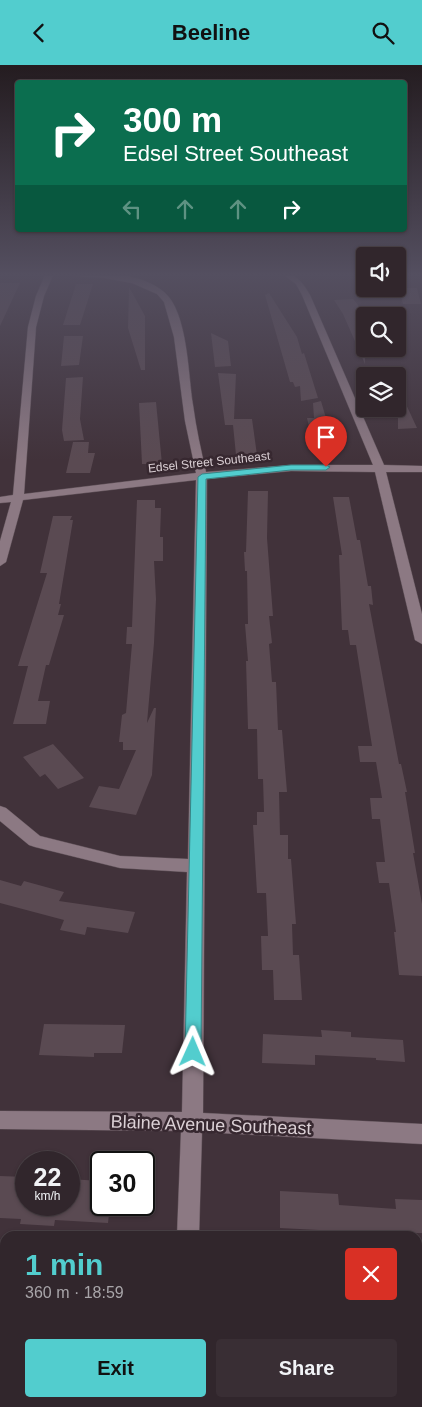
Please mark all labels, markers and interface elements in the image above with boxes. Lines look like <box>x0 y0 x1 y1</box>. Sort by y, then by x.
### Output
icon: back <box>25 19 53 47</box>
icon: search <box>369 19 397 47</box>
text: Beeline <box>172 20 250 45</box>
icon: right <box>40 100 105 165</box>
text: 300 m <box>123 100 222 139</box>
text: Edsel Street Southeast <box>123 141 348 166</box>
icon: left <box>118 195 146 223</box>
icon: ahead <box>171 195 199 223</box>
icon: ahead <box>224 195 252 223</box>
icon: right <box>277 195 305 223</box>
map controls <box>356 247 406 417</box>
button: sound <box>356 247 406 297</box>
button: search <box>356 307 406 357</box>
button: layers <box>356 367 406 417</box>
pin <box>305 416 347 467</box>
icon: arrive <box>312 423 340 451</box>
street label: Edsel Street Southeast <box>147 449 271 475</box>
position arrow <box>166 1025 218 1077</box>
street label: Blaine Avenue Southeast <box>110 1112 312 1138</box>
speed limit sign: 30 <box>90 1151 155 1216</box>
text: 22 <box>34 1163 61 1191</box>
text: km/h <box>34 1189 61 1203</box>
text: 1 min <box>25 1248 103 1281</box>
button: close <box>345 1248 397 1300</box>
text: 360 m · 18:59 <box>25 1284 124 1301</box>
button: Exit <box>25 1339 206 1397</box>
button: Share <box>216 1339 397 1397</box>

